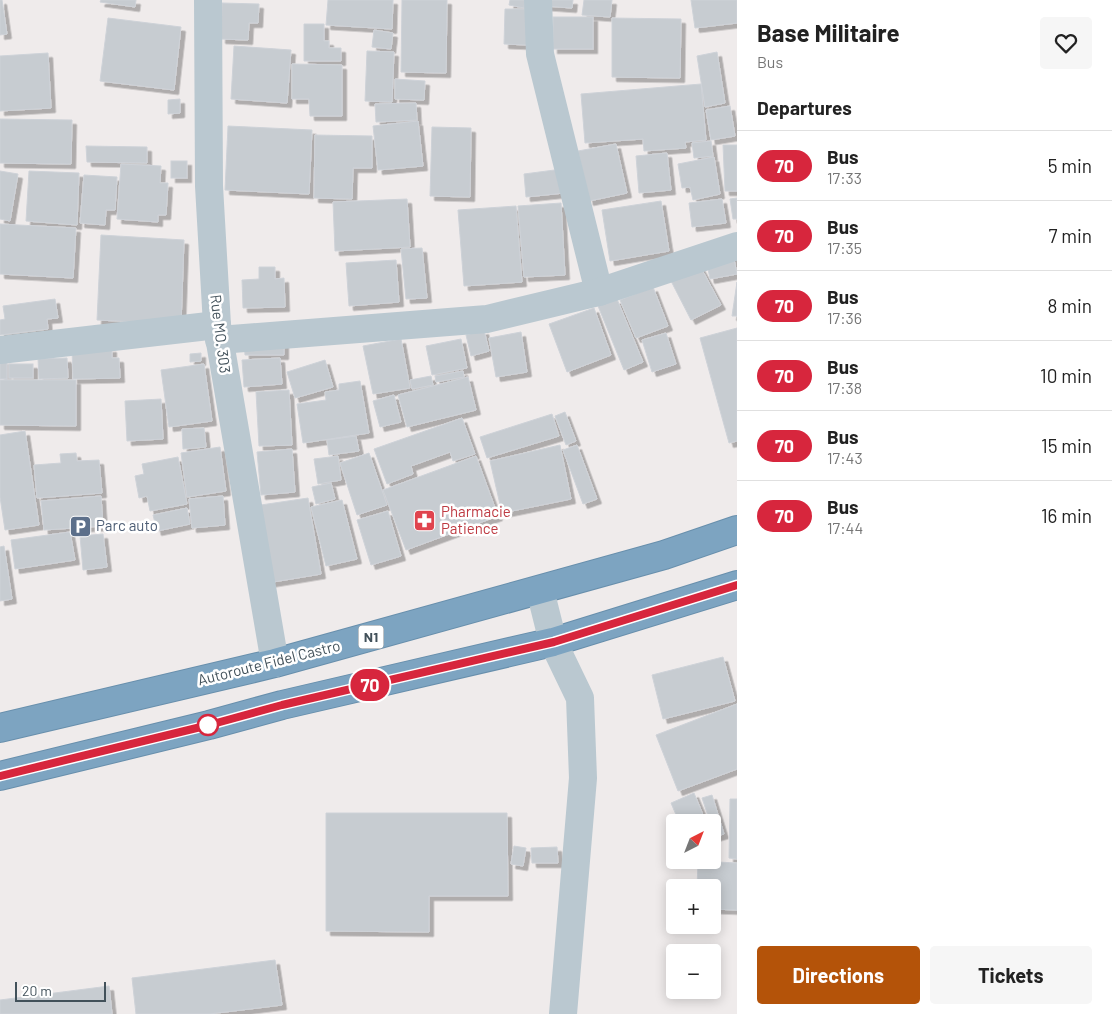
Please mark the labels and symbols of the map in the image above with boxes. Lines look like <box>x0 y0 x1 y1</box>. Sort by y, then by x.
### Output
street label: Rue MO. 303 <box>207 293 235 374</box>
place label: Pharmacie Patience <box>441 502 511 537</box>
pharmacy icon: Pharmacie Patience <box>413 509 437 533</box>
parking icon: Parc auto <box>68 514 92 538</box>
place label: Parc auto <box>96 516 158 534</box>
road number: N1 <box>358 626 384 649</box>
street label: Autoroute Fidel Castro <box>196 636 342 688</box>
line badge: 70 <box>348 669 392 701</box>
unlabelled marker <box>197 714 219 736</box>
north arrow <box>666 814 721 869</box>
scale bar <box>15 979 106 1002</box>

